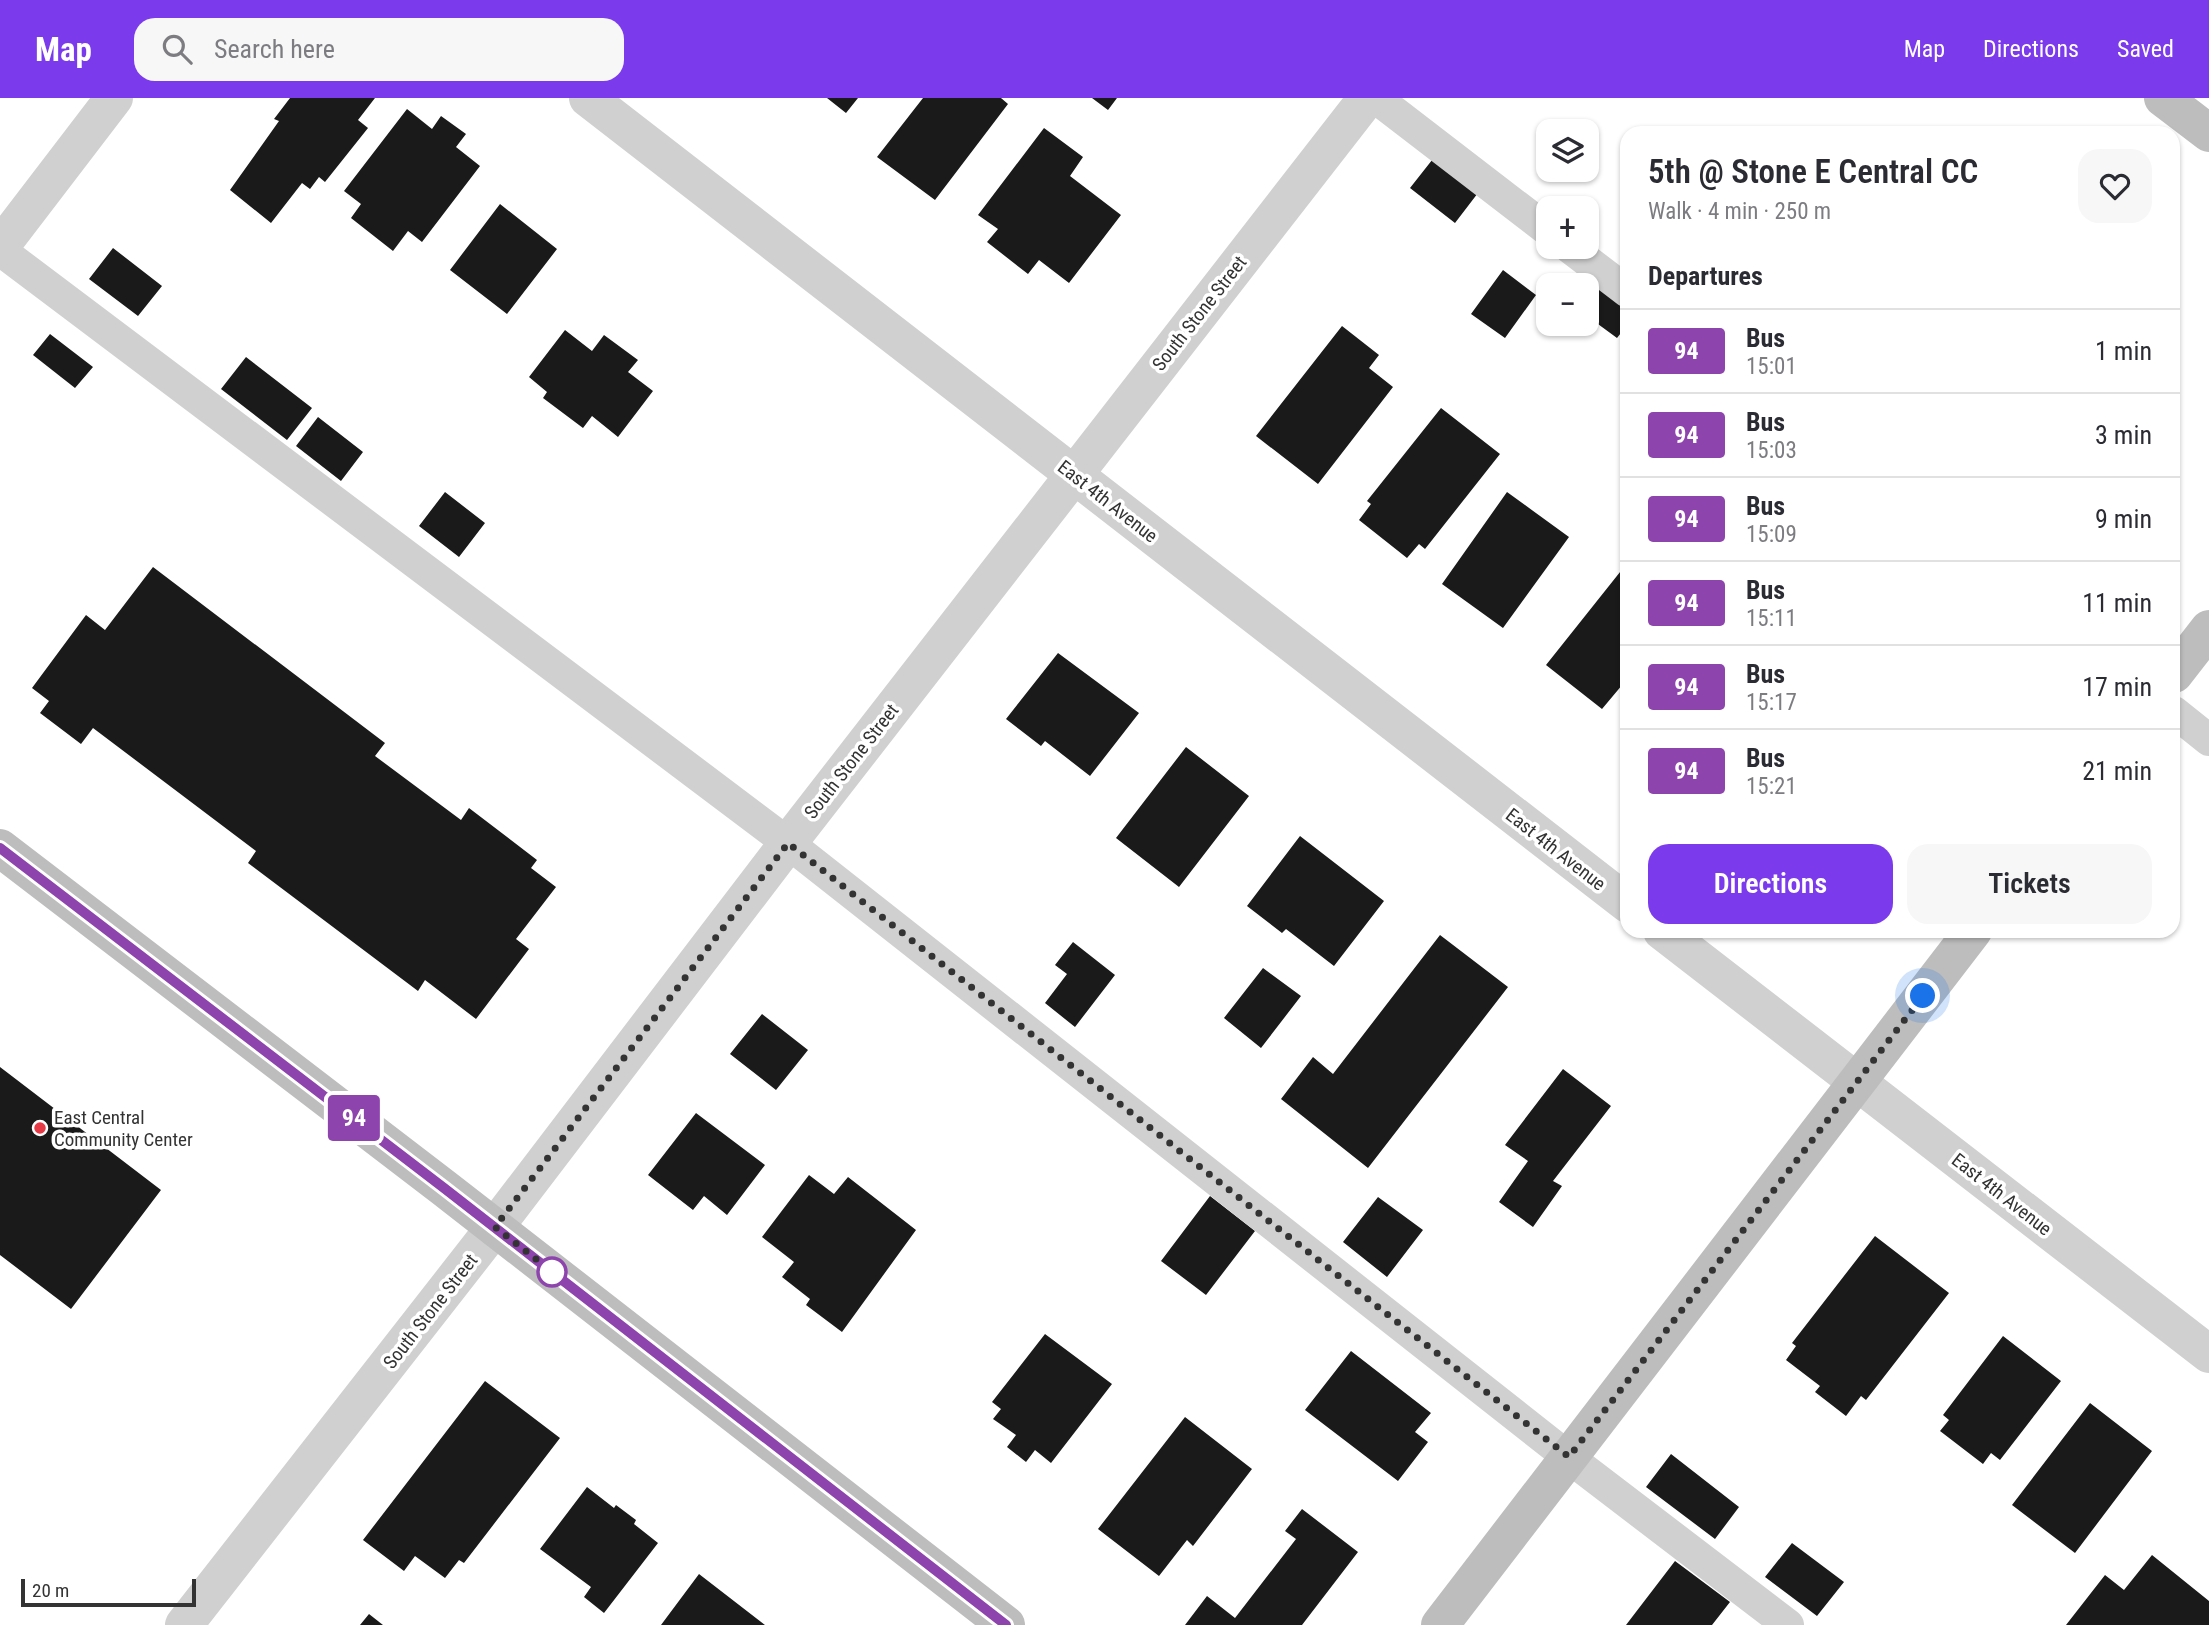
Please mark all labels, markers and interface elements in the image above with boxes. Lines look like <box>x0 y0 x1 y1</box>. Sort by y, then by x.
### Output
search box <box>134 18 624 81</box>
text: Map <box>35 30 92 69</box>
icon: search <box>158 30 196 68</box>
text: Search here <box>214 34 335 64</box>
text: Map <box>1904 35 1945 63</box>
text: Directions <box>1983 35 2079 63</box>
text: Saved <box>2117 35 2174 63</box>
map controls <box>1536 119 1599 336</box>
button: layers <box>1536 119 1599 182</box>
button: heart <box>2078 149 2152 223</box>
text: 5th @ Stone E Central CC <box>1648 152 1978 191</box>
button: + <box>1536 196 1599 259</box>
text: Walk · 4 min · 250 m <box>1648 198 1831 225</box>
street label: South Stone Street <box>1147 251 1251 375</box>
text: Departures <box>1648 261 1763 291</box>
button: − <box>1536 273 1599 336</box>
text: Bus <box>1746 323 1785 353</box>
text: 1 min <box>2095 336 2152 366</box>
text: 94 <box>1674 337 1699 365</box>
text: 15:01 <box>1746 353 1797 380</box>
text: Bus <box>1746 407 1785 437</box>
text: 3 min <box>2095 420 2152 450</box>
text: 94 <box>1674 421 1699 449</box>
text: 15:03 <box>1746 437 1797 464</box>
street label: East 4th Avenue <box>1053 455 1162 548</box>
text: Bus <box>1746 491 1785 521</box>
text: 9 min <box>2095 504 2152 534</box>
text: 94 <box>1674 505 1699 533</box>
text: 15:09 <box>1746 521 1797 548</box>
text: Bus <box>1746 575 1785 605</box>
text: 11 min <box>2082 588 2152 618</box>
text: 94 <box>1674 589 1699 617</box>
text: 15:11 <box>1746 605 1797 632</box>
text: Bus <box>1746 659 1785 689</box>
text: 17 min <box>2082 672 2152 702</box>
text: 94 <box>1674 673 1699 701</box>
text: 15:17 <box>1746 689 1797 716</box>
street label: South Stone Street <box>799 699 903 823</box>
text: Bus <box>1746 743 1785 773</box>
text: 21 min <box>2082 756 2152 786</box>
text: 94 <box>1674 757 1699 785</box>
text: 15:21 <box>1746 773 1797 800</box>
street label: East 4th Avenue <box>1501 803 1610 896</box>
button: Directions <box>1648 844 1893 924</box>
button: Tickets <box>1907 844 2152 924</box>
your location <box>1905 978 1940 1013</box>
line badge: 94 <box>322 1095 386 1141</box>
text: 94 <box>342 1104 366 1132</box>
place label: East Central Community Center <box>54 1106 193 1151</box>
marker: East Central Community Center <box>32 1120 48 1136</box>
street label: East 4th Avenue <box>1947 1148 2056 1241</box>
street label: South Stone Street <box>378 1249 482 1373</box>
unlabelled marker <box>537 1257 567 1287</box>
scale bar <box>21 1576 196 1608</box>
text: 20 m <box>32 1579 69 1602</box>

